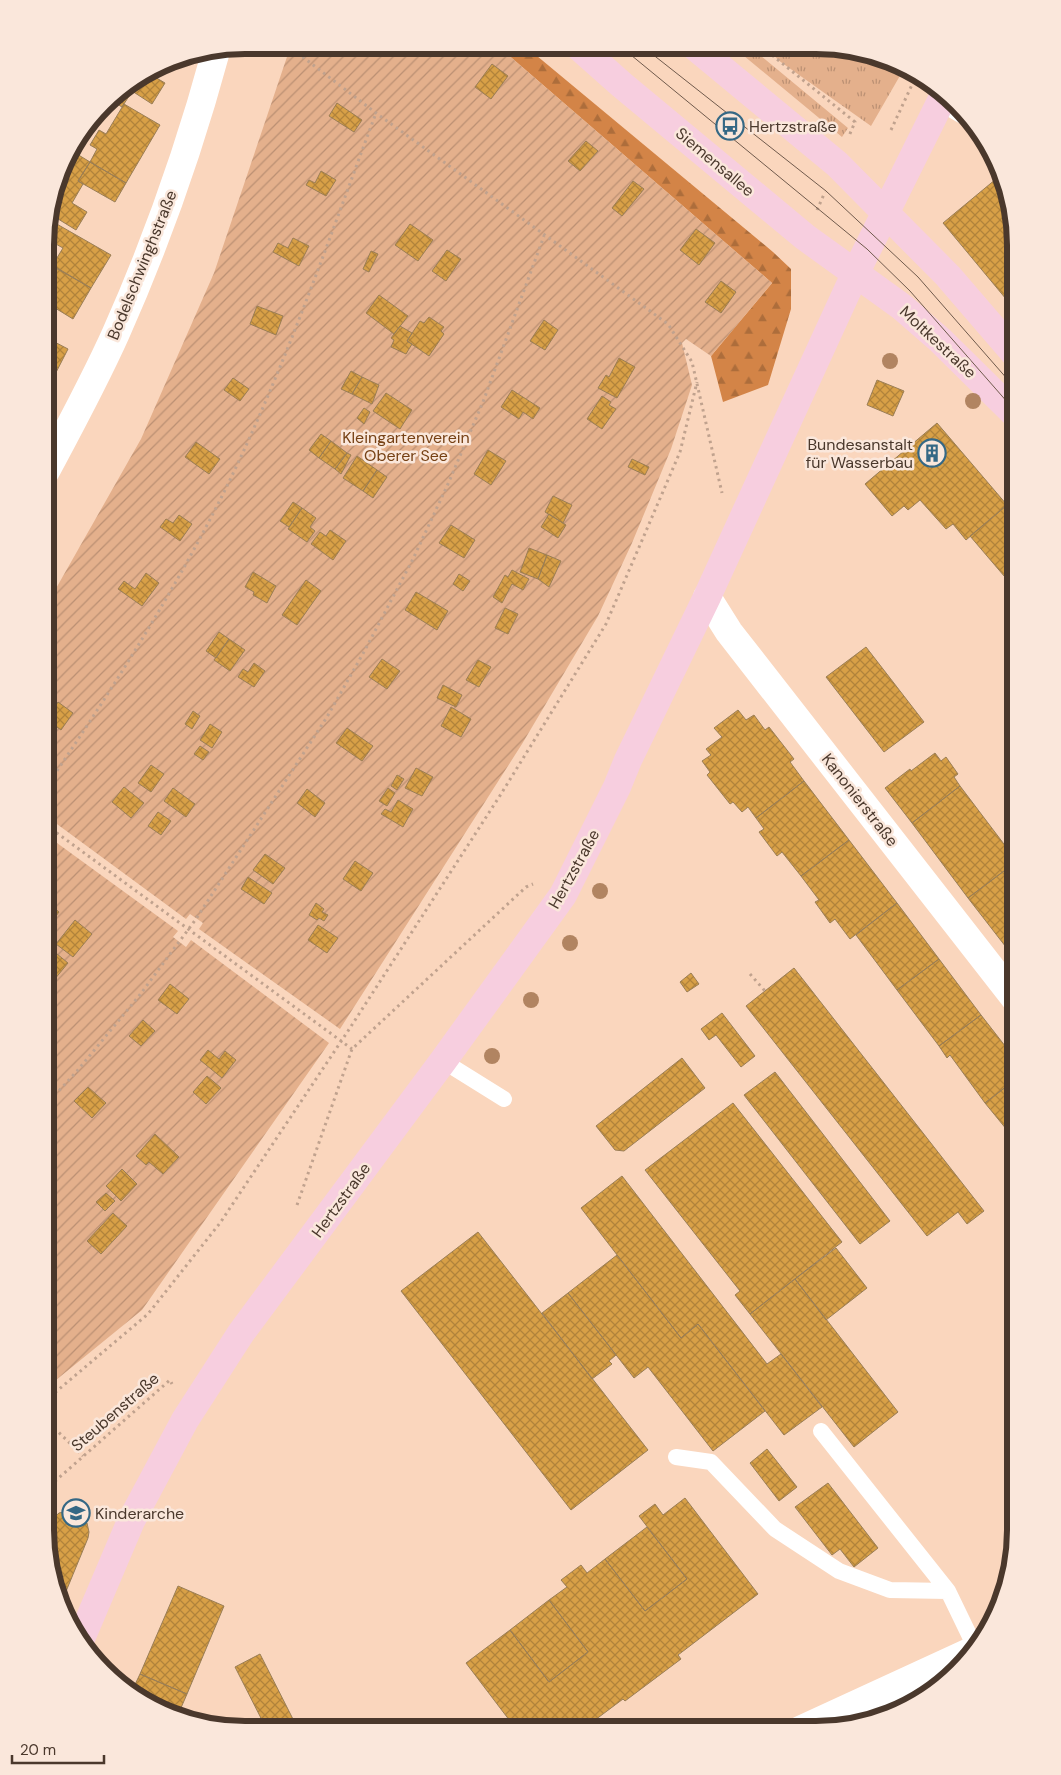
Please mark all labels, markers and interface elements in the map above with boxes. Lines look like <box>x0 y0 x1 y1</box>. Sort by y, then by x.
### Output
bus stop icon: Hertzstraße <box>715 111 745 141</box>
place label: Hertzstraße <box>749 116 837 137</box>
street label: Siemensallee <box>671 123 759 201</box>
street label: Bodelschwinghstraße <box>102 187 182 343</box>
street label: Moltkestraße <box>895 301 981 383</box>
park label: Kleingartenverein Oberer See <box>342 427 470 466</box>
place label: Bundesanstalt für Wasserbau <box>806 434 913 473</box>
building icon: Bundesanstalt für Wasserbau <box>917 438 947 468</box>
street label: Kanonierstraße <box>817 749 903 851</box>
street label: Hertzstraße <box>544 826 604 912</box>
street label: Hertzstraße <box>307 1158 375 1242</box>
street label: Steubenstraße <box>67 1368 163 1456</box>
school or university icon: Kinderarche <box>61 1498 91 1528</box>
place label: Kinderarche <box>95 1503 184 1524</box>
scale bar <box>12 1732 105 1764</box>
text: 20 m <box>20 1740 56 1760</box>

